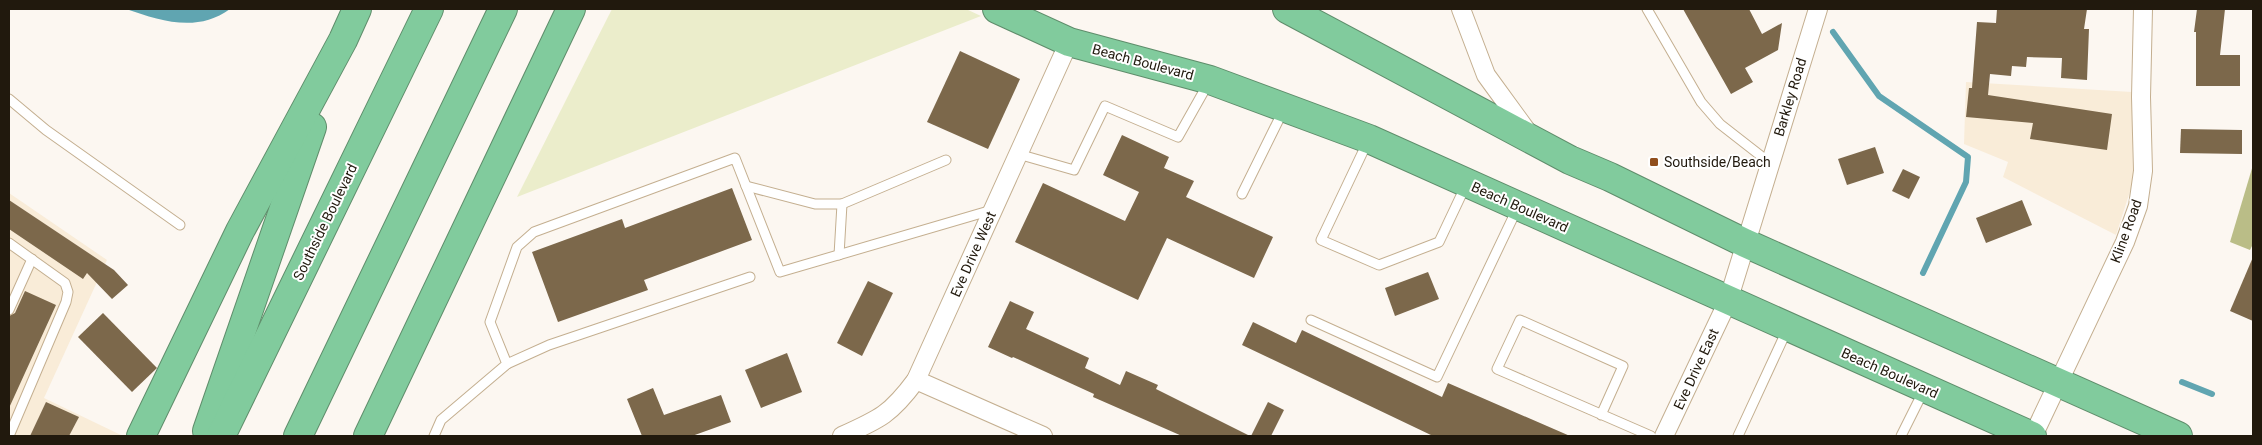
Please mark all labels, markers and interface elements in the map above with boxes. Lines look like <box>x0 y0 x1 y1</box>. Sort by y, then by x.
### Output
street label: Beach Boulevard <box>1091 41 1195 83</box>
street label: Barkley Road <box>1770 56 1810 138</box>
place label: Southside/Beach <box>1664 154 1771 170</box>
marker: Southside/Beach <box>1648 156 1660 168</box>
street label: Southside Boulevard <box>290 161 360 283</box>
street label: Beach Boulevard <box>1469 178 1571 236</box>
street label: Kline Road <box>2107 197 2145 265</box>
street label: Eve Drive West <box>947 208 999 299</box>
street label: Eve Drive East <box>1670 326 1722 412</box>
street label: Beach Boulevard <box>1839 344 1941 402</box>

